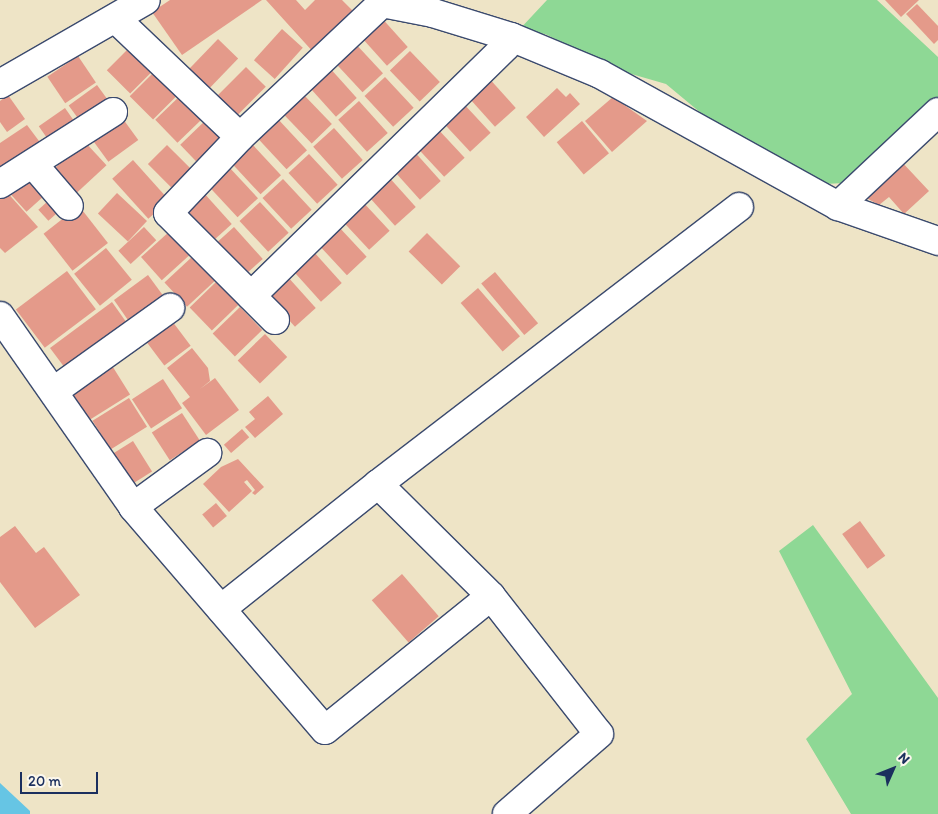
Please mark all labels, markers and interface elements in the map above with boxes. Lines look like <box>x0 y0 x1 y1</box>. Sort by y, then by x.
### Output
north arrow <box>868 744 918 794</box>
text: N <box>895 749 914 768</box>
scale bar <box>22 762 100 794</box>
text: 20 m <box>28 772 61 790</box>

